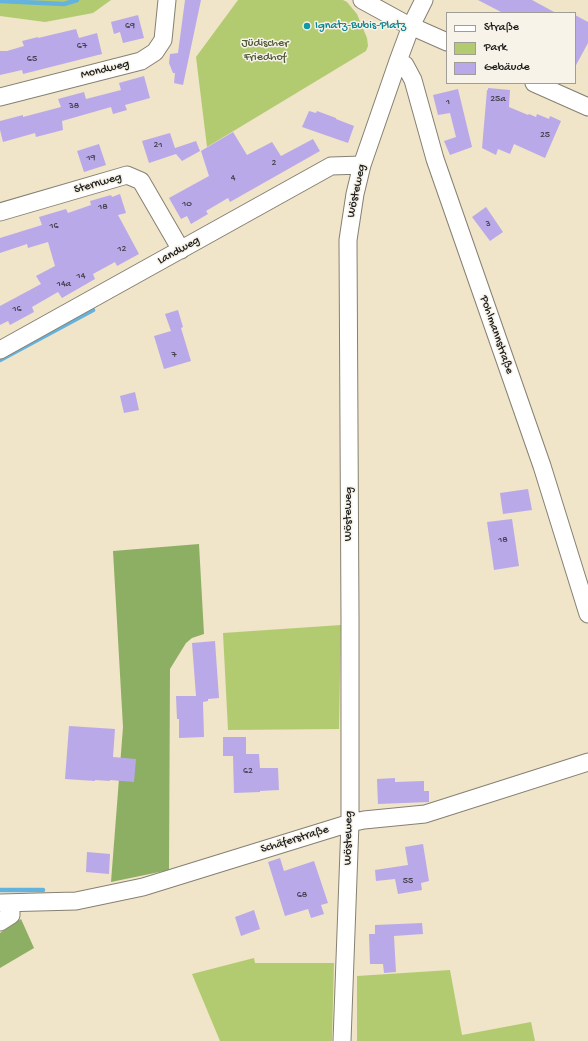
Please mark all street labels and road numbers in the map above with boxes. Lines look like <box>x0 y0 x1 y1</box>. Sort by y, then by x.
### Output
street label: Mondweg <box>79 57 131 83</box>
street label: Wösteweg <box>344 163 370 219</box>
street label: Sternweg <box>73 170 123 198</box>
street label: Landweg <box>155 234 203 268</box>
street label: Pohlmannstraße <box>476 294 516 376</box>
street label: Wösteweg <box>342 487 356 541</box>
street label: Wösteweg <box>341 811 357 865</box>
street label: Schäferstraße <box>259 823 331 857</box>

